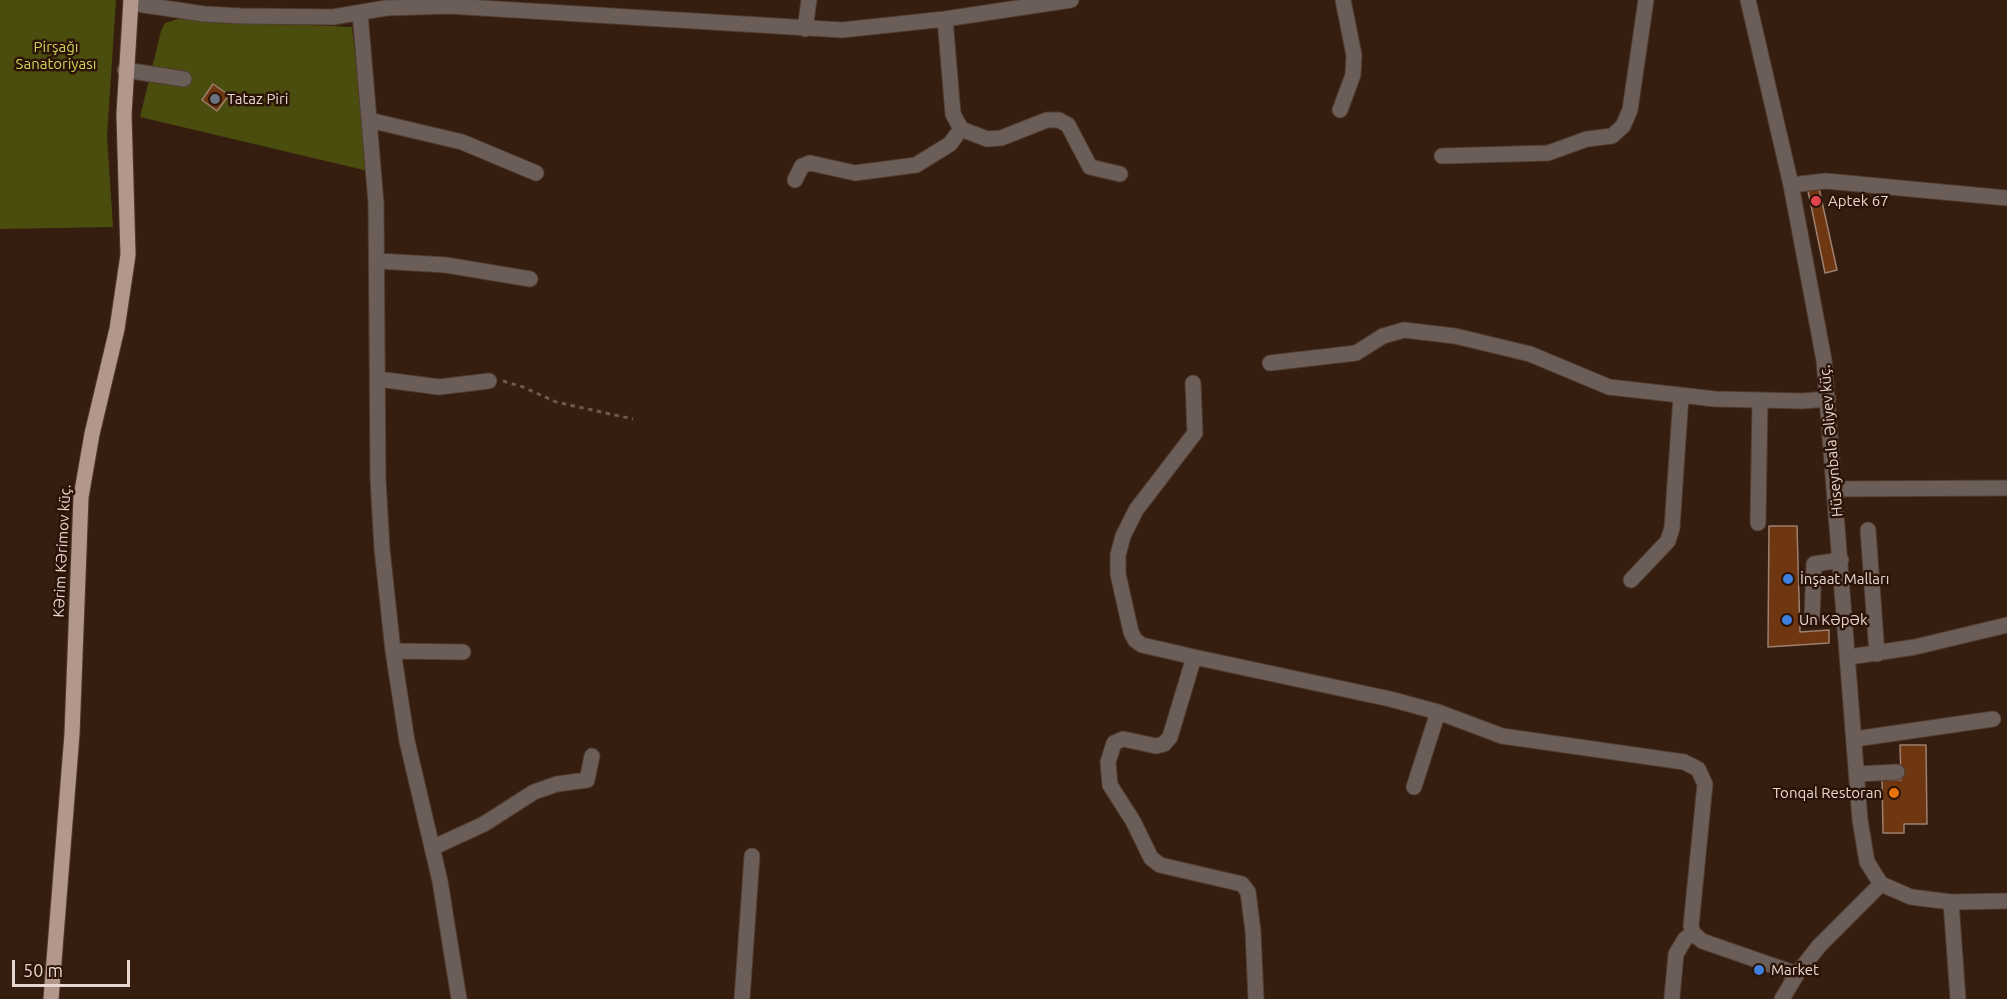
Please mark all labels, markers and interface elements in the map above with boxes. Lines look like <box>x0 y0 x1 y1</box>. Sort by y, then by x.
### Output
park label: Pirşağı Sanatoriyası <box>16 38 96 73</box>
place label: Tataz Piri <box>227 90 288 108</box>
marker: Tataz Piri <box>208 92 222 106</box>
place label: Aptek 67 <box>1828 192 1889 210</box>
marker: Aptek 67 <box>1809 194 1823 208</box>
street label: Hüseynbala Əliyev küç. <box>1815 364 1847 518</box>
street label: Kərim Kərimov küç. <box>50 484 74 618</box>
place label: İnşaat Malları <box>1800 570 1889 588</box>
marker: İnşaat Malları <box>1781 572 1795 586</box>
place label: Un Kəpək <box>1799 611 1868 629</box>
marker: Un Kəpək <box>1780 613 1794 627</box>
place label: Tonqal Restoran <box>1773 784 1882 802</box>
marker: Tonqal Restoran <box>1887 786 1901 800</box>
scale bar <box>15 948 134 986</box>
text: 50 m <box>23 960 63 980</box>
place label: Market <box>1771 961 1819 979</box>
marker: Market <box>1752 963 1766 977</box>

